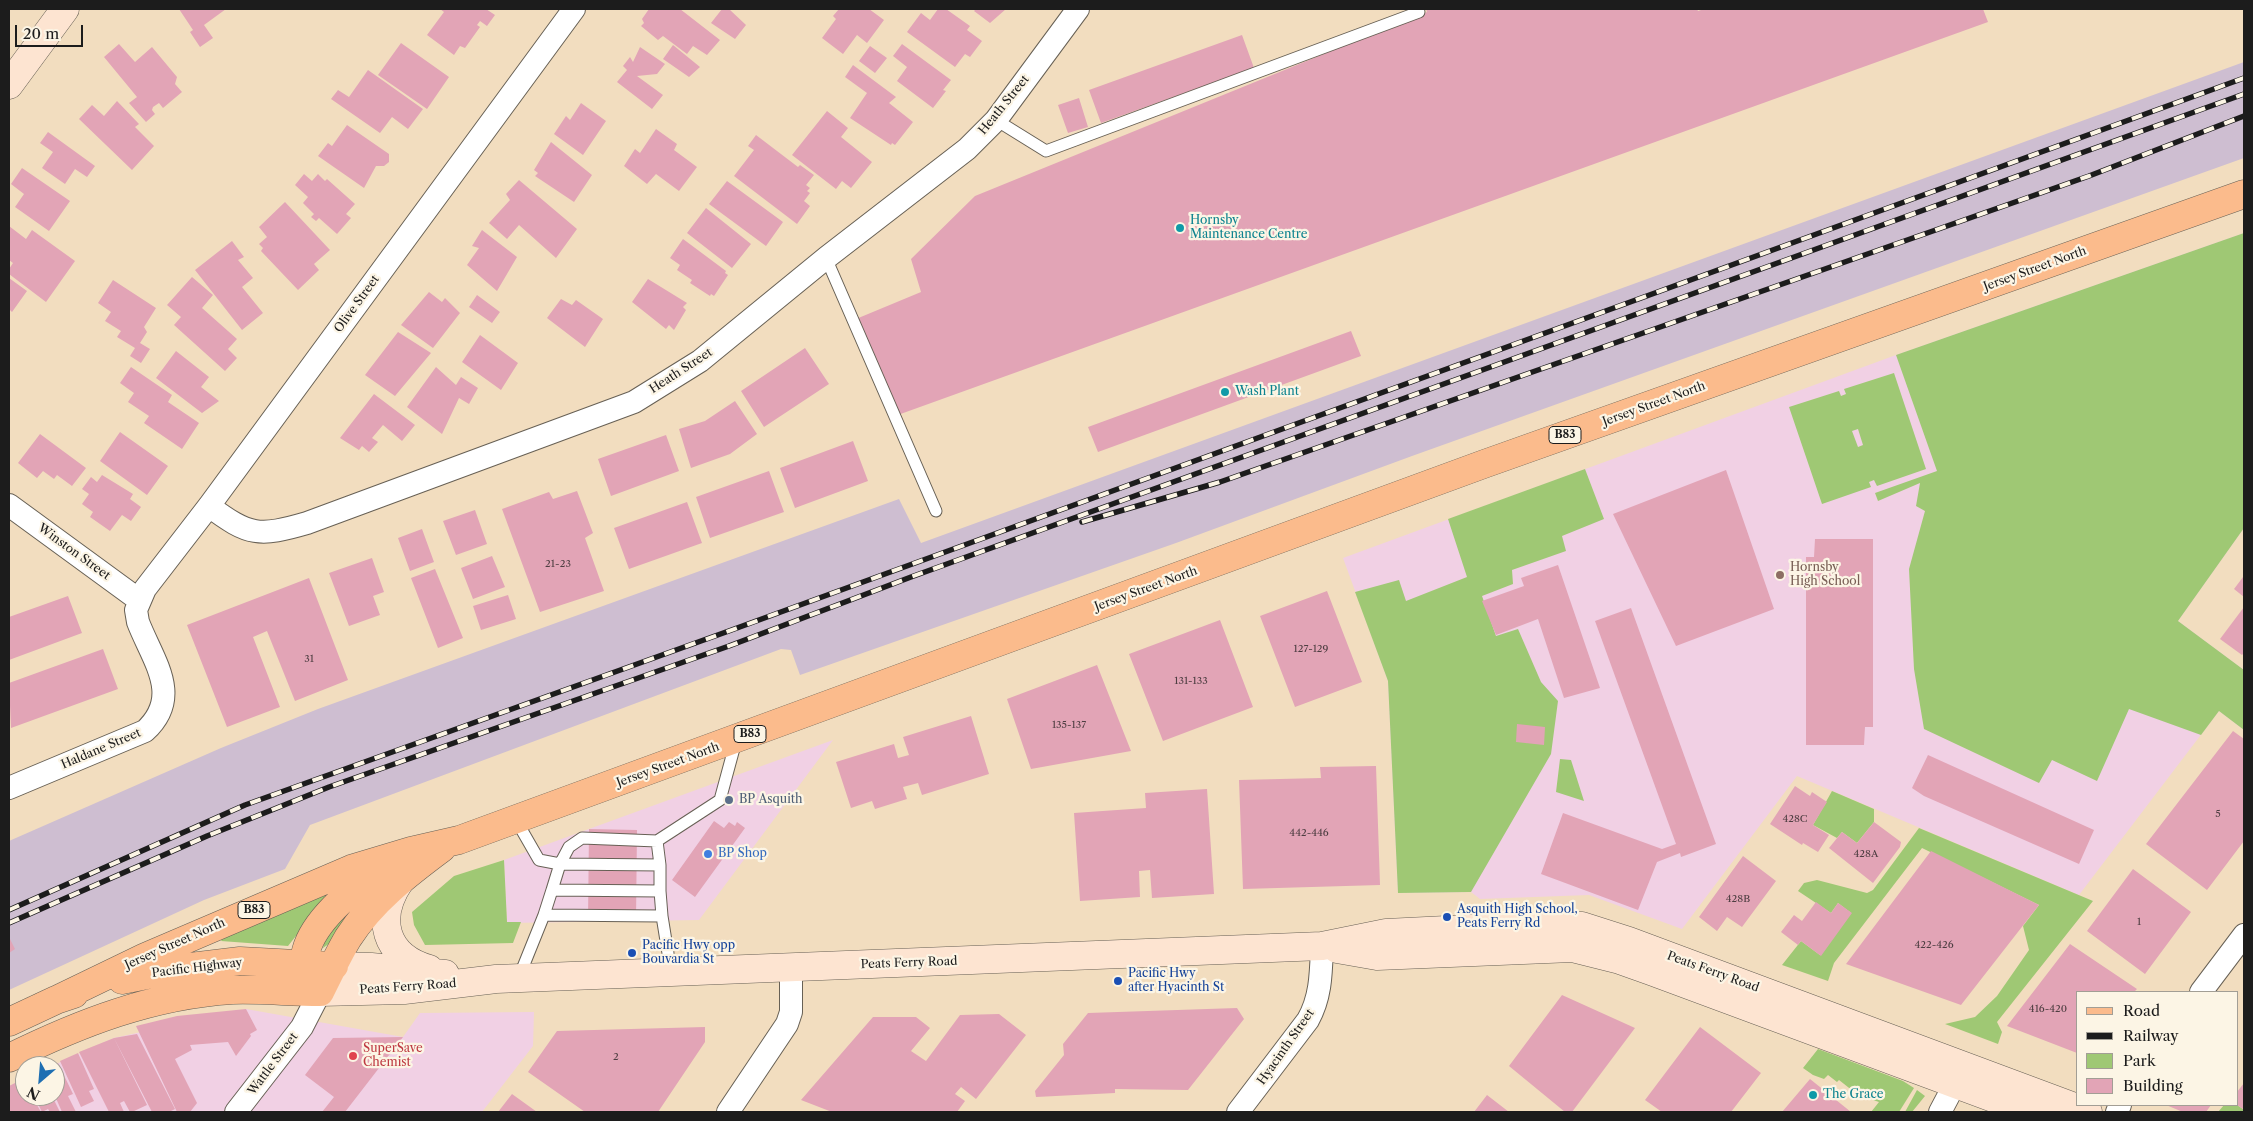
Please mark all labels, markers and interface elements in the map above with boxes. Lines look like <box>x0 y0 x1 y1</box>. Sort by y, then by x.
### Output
scale bar <box>18 15 85 47</box>
text: 20 m <box>23 24 59 43</box>
street label: Heath Street <box>976 72 1032 138</box>
place label: Hornsby Maintenance Centre <box>1190 214 1307 242</box>
marker: Hornsby Maintenance Centre <box>1174 222 1186 234</box>
street label: Jersey Street North <box>1982 244 2088 294</box>
street label: Olive Street <box>331 273 383 335</box>
street label: Heath Street <box>647 345 715 397</box>
street label: Jersey Street North <box>1601 379 1707 429</box>
place label: Wash Plant <box>1235 385 1299 399</box>
marker: Wash Plant <box>1219 386 1231 398</box>
road number: B83 <box>1549 426 1581 444</box>
street label: Winston Street <box>35 521 113 583</box>
house number: 21-23 <box>545 558 571 570</box>
place label: Hornsby High School <box>1790 561 1860 589</box>
street label: Jersey Street North <box>1093 564 1199 614</box>
marker: Hornsby High School <box>1774 569 1786 581</box>
house number: 127-129 <box>1294 643 1328 655</box>
house number: 31 <box>304 653 314 665</box>
house number: 131-133 <box>1174 675 1208 687</box>
house number: 135-137 <box>1052 719 1086 731</box>
street label: Haldane Street <box>59 726 143 772</box>
road number: B83 <box>734 726 766 742</box>
street label: Jersey Street North <box>615 740 721 790</box>
place label: BP Asquith <box>739 793 803 807</box>
marker: BP Asquith <box>723 794 735 806</box>
house number: 5 <box>2215 808 2221 820</box>
house number: 428C <box>1782 813 1808 825</box>
house number: 442-446 <box>1289 827 1329 839</box>
place label: BP Shop <box>718 847 767 861</box>
marker: BP Shop <box>702 848 714 860</box>
house number: 428A <box>1854 848 1878 860</box>
house number: 428B <box>1726 893 1750 905</box>
road number: B83 <box>238 902 270 918</box>
place label: Asquith High School, Peats Ferry Rd <box>1457 903 1578 931</box>
marker: Asquith High School, Peats Ferry Rd <box>1441 911 1453 923</box>
street label: Jersey Street North <box>123 915 227 973</box>
house number: 1 <box>2137 916 2141 928</box>
place label: Pacific Hwy opp Bouvardia St <box>642 939 735 967</box>
house number: 422-426 <box>1914 939 1954 951</box>
marker: Pacific Hwy opp Bouvardia St <box>626 947 638 959</box>
street label: Peats Ferry Road <box>1665 949 1761 995</box>
street label: Peats Ferry Road <box>860 954 958 972</box>
street label: Pacific Highway <box>151 955 243 981</box>
place label: Pacific Hwy after Hyacinth St <box>1128 967 1224 995</box>
marker: Pacific Hwy after Hyacinth St <box>1112 975 1124 987</box>
street label: Peats Ferry Road <box>359 976 457 998</box>
legend <box>2076 991 2238 1106</box>
text: Road <box>2123 1001 2160 1020</box>
house number: 416-420 <box>2029 1003 2067 1015</box>
street label: Hyacinth Street <box>1255 1006 1317 1088</box>
text: Railway <box>2123 1026 2179 1045</box>
street label: Wattle Street <box>245 1030 301 1098</box>
place label: SuperSave Chemist <box>363 1042 423 1070</box>
marker: SuperSave Chemist <box>347 1050 359 1062</box>
house number: 2 <box>613 1051 619 1063</box>
text: Park <box>2123 1051 2156 1070</box>
north arrow <box>15 1056 65 1106</box>
text: Building <box>2123 1076 2183 1095</box>
text: N <box>24 1083 43 1104</box>
place label: The Grace <box>1823 1088 1883 1102</box>
marker: The Grace <box>1807 1089 1819 1101</box>

